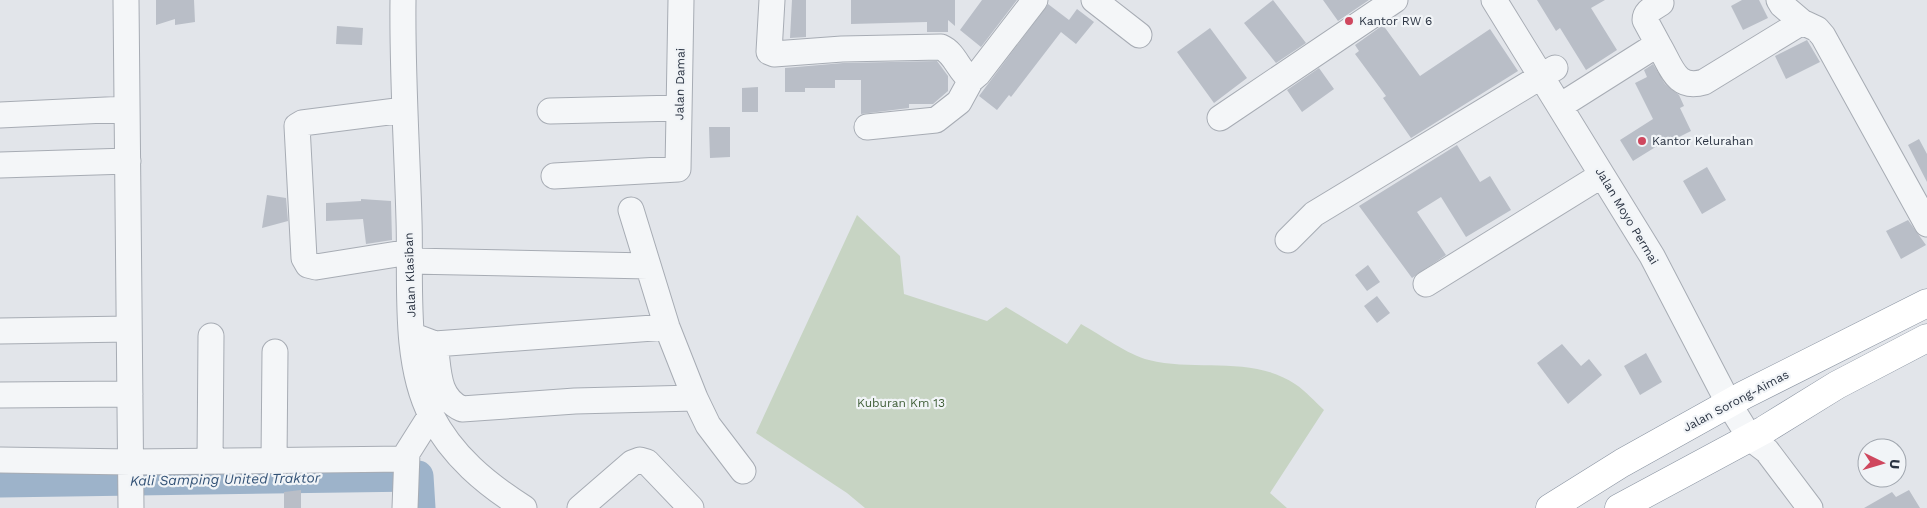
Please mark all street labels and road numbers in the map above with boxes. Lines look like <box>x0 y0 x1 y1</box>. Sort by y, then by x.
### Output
street label: Jalan Damai <box>672 48 688 120</box>
street label: Jalan Moyo Permai <box>1593 165 1661 267</box>
street label: Jalan Klasiban <box>402 232 418 318</box>
street label: Jalan Sorong-Aimas <box>1681 367 1791 435</box>

